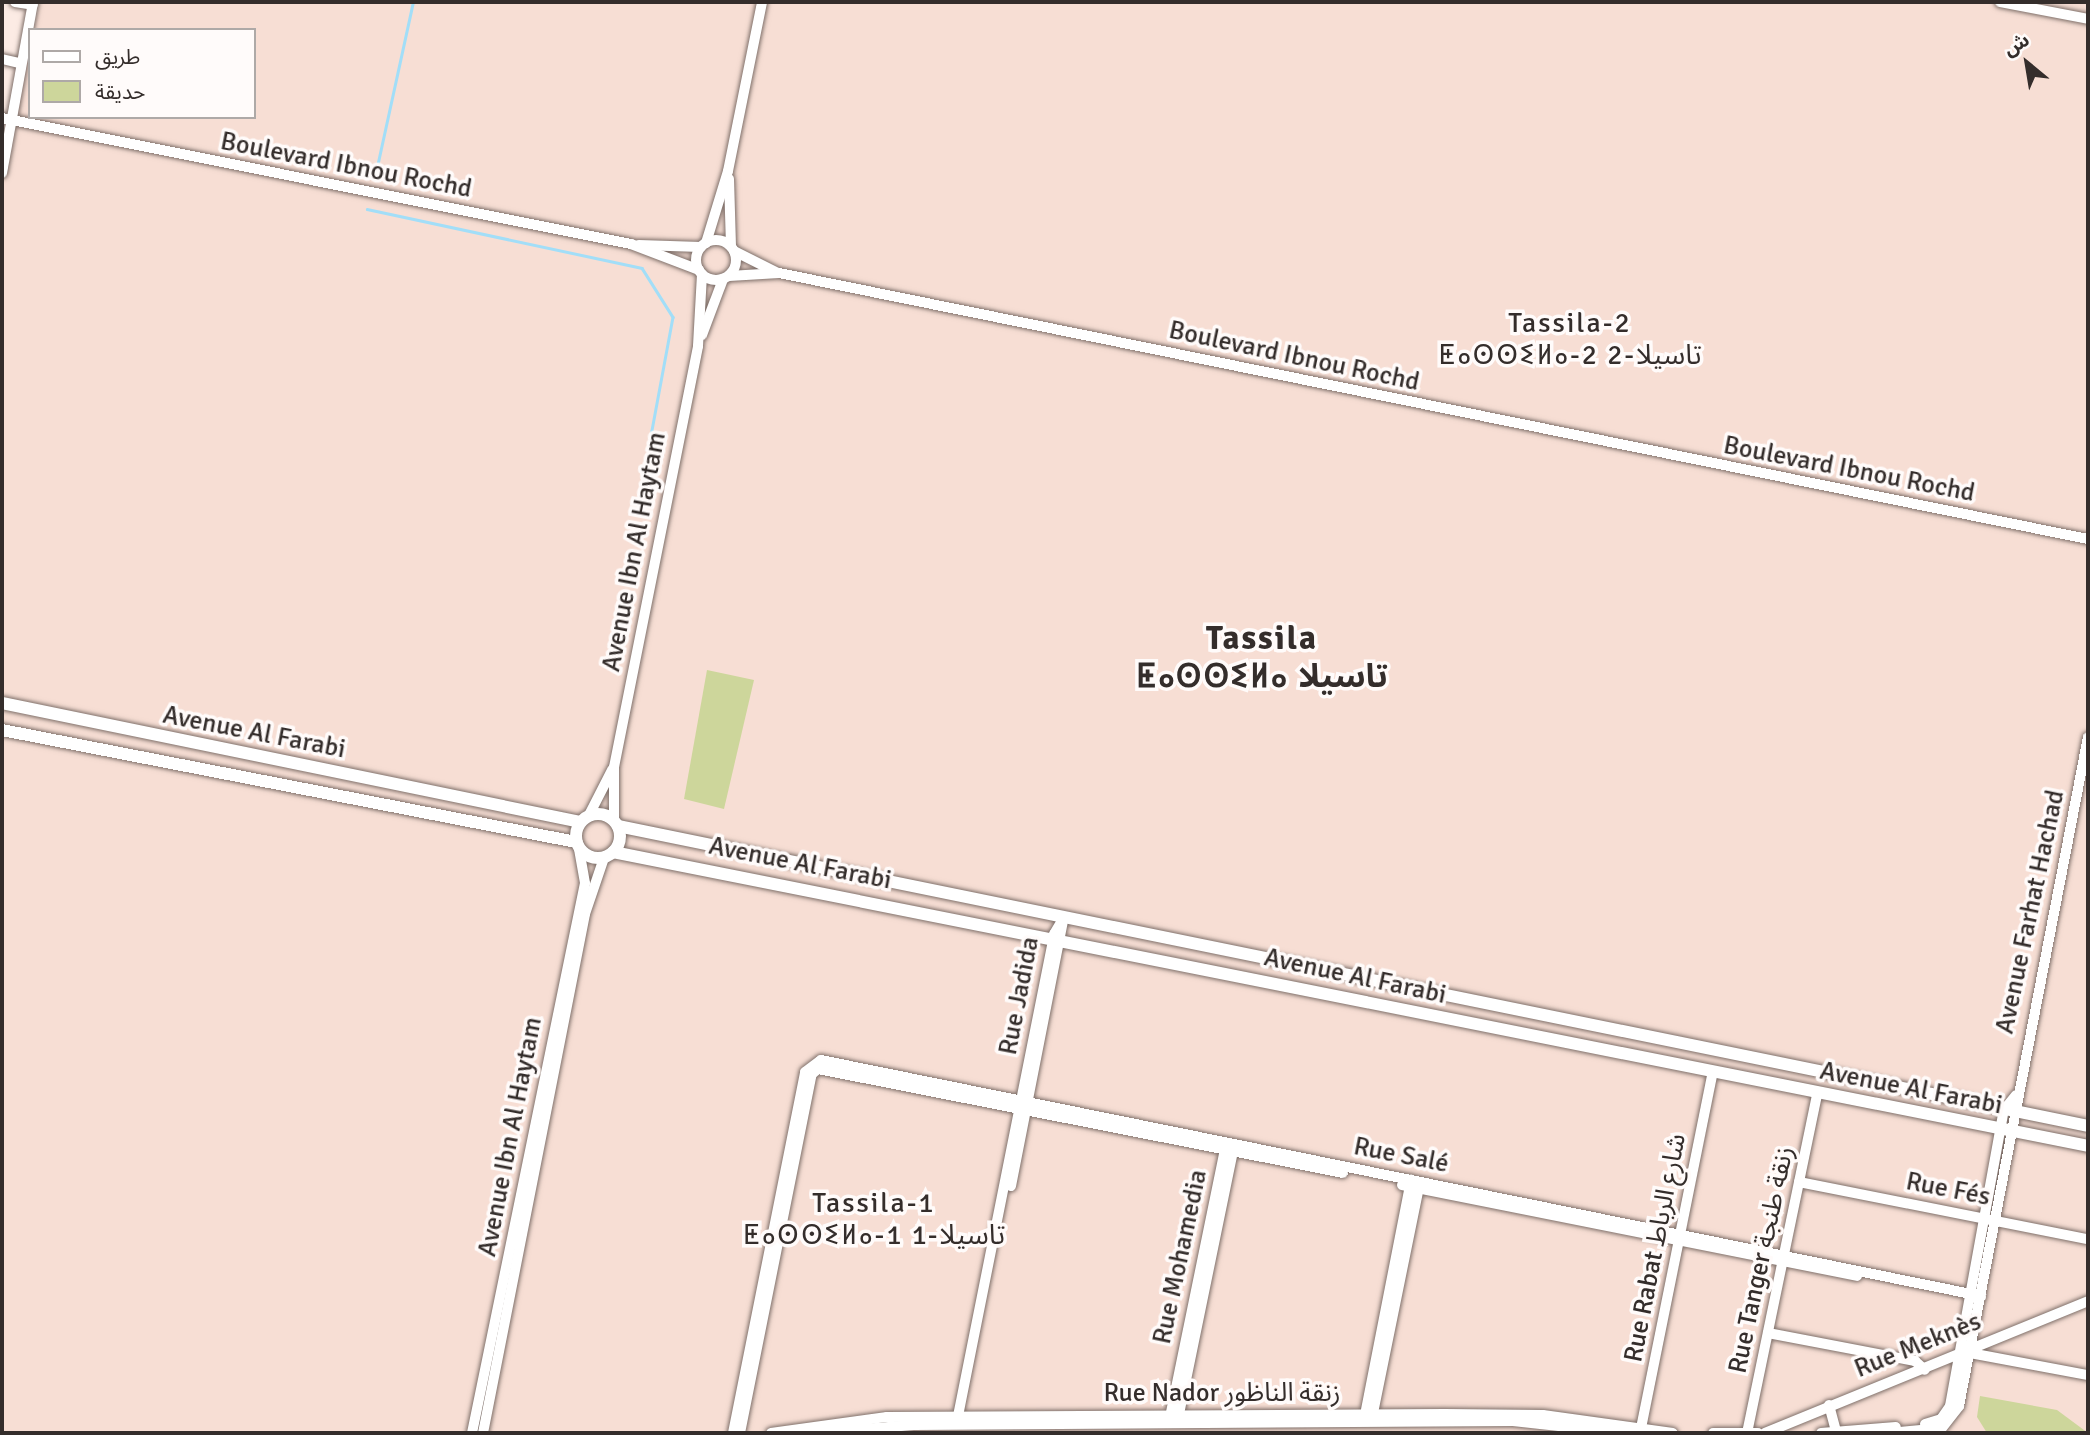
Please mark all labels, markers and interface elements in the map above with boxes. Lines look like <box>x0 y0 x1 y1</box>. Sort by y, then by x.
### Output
legend <box>28 28 256 119</box>
north arrow <box>1992 28 2062 98</box>
text: ش <box>1999 28 2034 62</box>
text: طريق <box>95 44 140 70</box>
text: حديقة <box>95 79 145 105</box>
street label: Boulevard Ibnou Rochd <box>218 126 474 206</box>
district label: Tassila-2 ⵟⴰⵙⵙⵉⵍⴰ-2 2-تاسيلا <box>1450 306 1690 372</box>
street label: Boulevard Ibnou Rochd <box>1166 315 1422 399</box>
street label: Avenue Ibn Al Haytam <box>596 430 674 674</box>
street label: Boulevard Ibnou Rochd <box>1721 430 1977 510</box>
district label: Tassila ⵟⴰⵙⵙⵉⵍⴰ تاسيلا <box>1144 619 1380 697</box>
street label: Avenue Al Farabi <box>160 700 348 766</box>
street label: Avenue Farhat Hachad <box>1990 787 2072 1037</box>
street label: Avenue Al Farabi <box>706 831 894 897</box>
street label: Rue Jadida <box>993 934 1047 1058</box>
street label: Avenue Al Farabi <box>1261 942 1449 1012</box>
street label: Avenue Ibn Al Haytam <box>472 1015 550 1259</box>
street label: Avenue Al Farabi <box>1817 1056 2005 1122</box>
street label: Rue Rabat شارع الرباط <box>1619 1131 1693 1365</box>
street label: Rue Salé <box>1351 1132 1451 1180</box>
street label: Rue Tanger زنقة طنجة <box>1723 1144 1801 1376</box>
street label: Rue Mohamedia <box>1147 1167 1215 1347</box>
street label: Rue Fés <box>1903 1167 1993 1213</box>
district label: Tassila-1 ⵟⴰⵙⵙⵉⵍⴰ-1 1-تاسيلا <box>755 1186 993 1252</box>
street label: Rue Meknès <box>1850 1307 1986 1385</box>
street label: Rue Nador زنقة الناظور <box>1103 1378 1341 1410</box>

